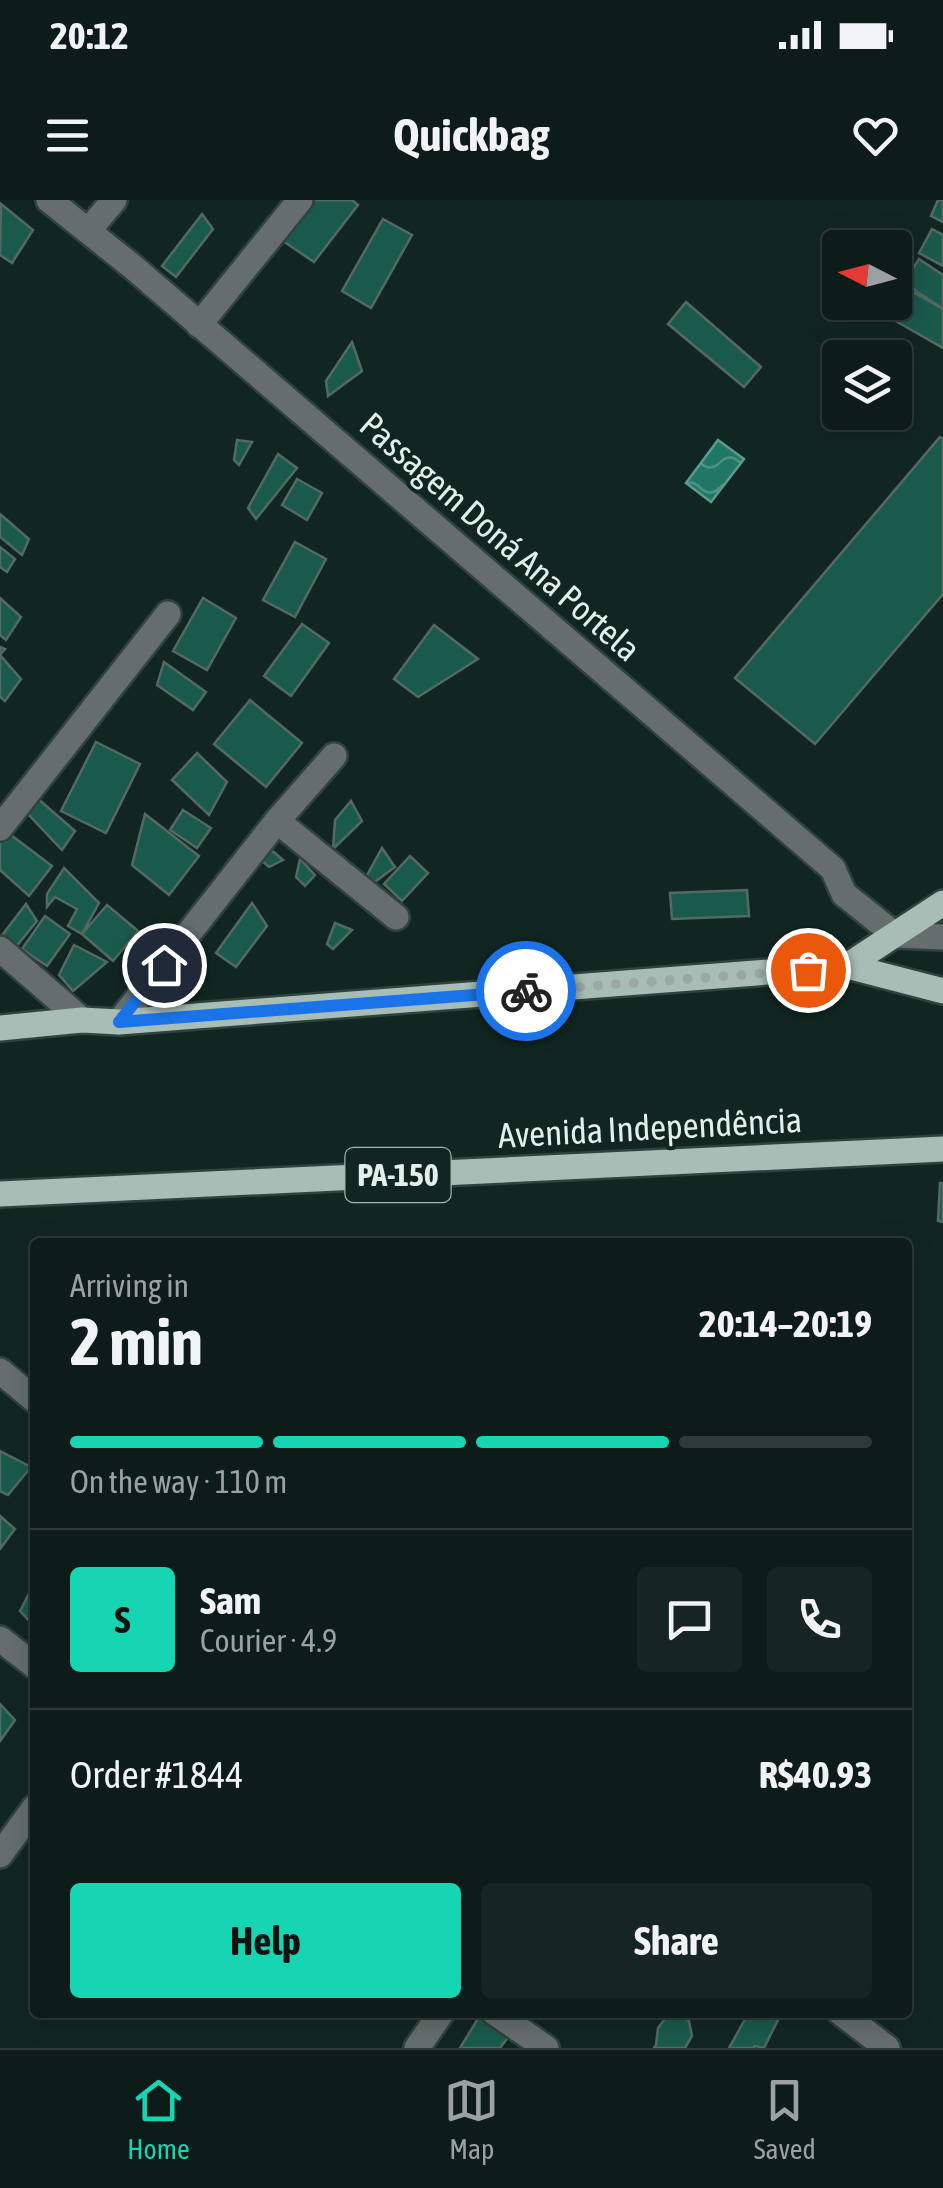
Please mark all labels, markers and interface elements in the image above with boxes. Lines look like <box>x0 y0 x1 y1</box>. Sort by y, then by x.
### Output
text: 20:12 <box>50 14 129 57</box>
icon: menu <box>40 108 95 163</box>
icon: heart <box>848 108 903 163</box>
text: Quickbag <box>393 109 550 161</box>
north arrow <box>822 230 912 320</box>
map controls <box>822 230 912 430</box>
button: layers <box>822 340 912 430</box>
street label: Passagem Doná Ana Portela <box>353 404 649 669</box>
pin <box>122 923 207 1008</box>
pin <box>766 928 851 1013</box>
icon: home <box>137 938 192 993</box>
courier <box>476 941 576 1041</box>
icon: bag <box>781 943 836 998</box>
icon: bike <box>499 964 554 1019</box>
street label: Avenida Independência <box>497 1099 803 1155</box>
road number: PA-150 <box>346 1148 450 1202</box>
text: Arriving in <box>70 1267 189 1304</box>
text: 20:14–20:19 <box>699 1302 872 1345</box>
text: 2 min <box>70 1304 203 1379</box>
text: On the way · 110 m <box>70 1463 287 1500</box>
button: chat <box>637 1567 742 1672</box>
button: phone <box>767 1567 872 1672</box>
text: Sam <box>200 1579 261 1622</box>
text: S <box>115 1598 130 1641</box>
text: Courier · 4.9 <box>200 1622 337 1659</box>
text: Order #1844 <box>70 1753 243 1796</box>
text: R$40.93 <box>759 1753 872 1796</box>
button: Help <box>70 1883 461 1998</box>
button: Share <box>481 1883 872 1998</box>
tab: Home <box>127 2073 190 2165</box>
tab: Map <box>444 2073 499 2165</box>
tab: Saved <box>754 2073 816 2165</box>

